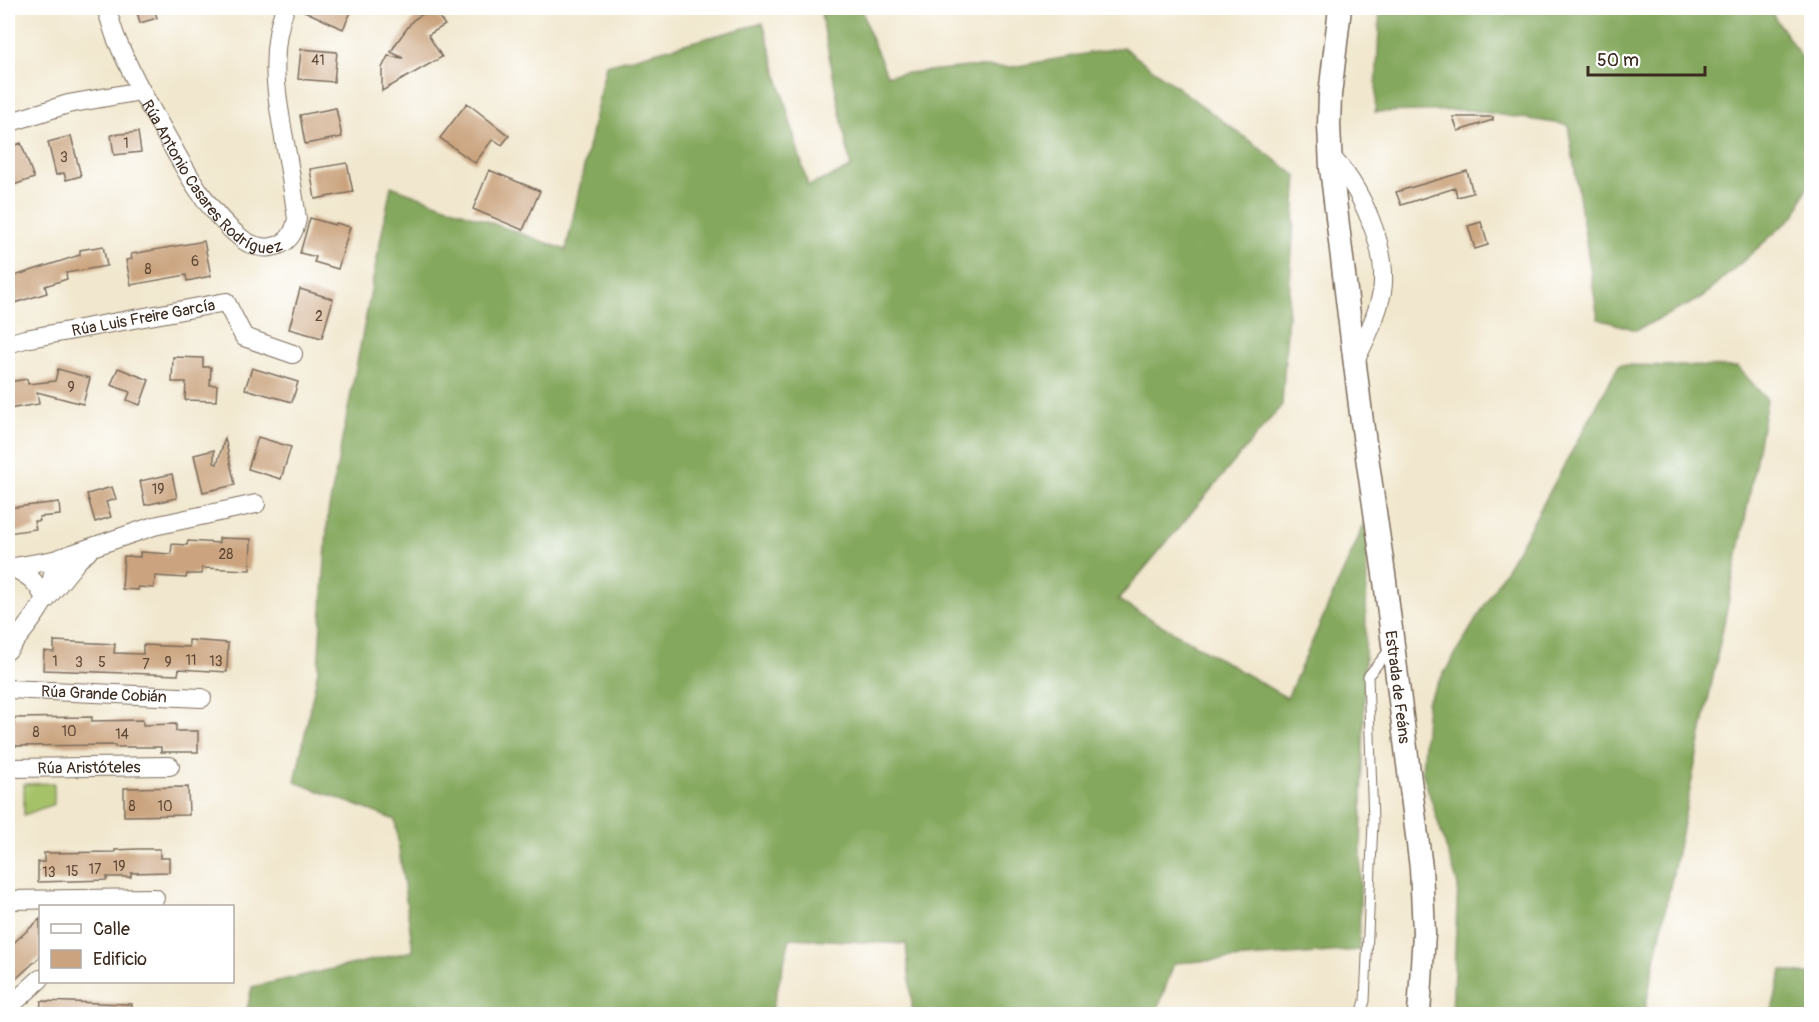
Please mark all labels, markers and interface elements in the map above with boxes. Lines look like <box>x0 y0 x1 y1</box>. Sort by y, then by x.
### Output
scale bar <box>1588 39 1705 77</box>
text: 50 m <box>1597 49 1639 72</box>
house number: 41 <box>311 52 325 69</box>
street label: Rúa Antonio Casares Rodríguez <box>137 97 285 259</box>
house number: 1 <box>123 135 129 152</box>
house number: 3 <box>60 149 68 166</box>
house number: 6 <box>191 253 199 270</box>
house number: 8 <box>144 261 152 278</box>
street label: Rúa Luis Freire García <box>70 295 217 341</box>
house number: 2 <box>315 308 323 325</box>
house number: 9 <box>67 379 75 396</box>
house number: 19 <box>152 481 164 498</box>
house number: 28 <box>219 546 233 563</box>
street label: Estrada de Feáns <box>1380 629 1414 745</box>
house number: 11 <box>186 652 196 669</box>
house number: 1 <box>52 653 58 670</box>
house number: 13 <box>209 653 223 670</box>
house number: 3 <box>75 654 83 671</box>
house number: 5 <box>98 654 106 671</box>
house number: 9 <box>164 654 172 671</box>
house number: 7 <box>142 656 150 673</box>
street label: Rúa Grande Cobián <box>40 682 167 707</box>
house number: 10 <box>61 723 77 740</box>
house number: 8 <box>32 724 40 741</box>
house number: 14 <box>115 726 129 743</box>
street label: Rúa Aristóteles <box>37 757 141 779</box>
house number: 8 <box>128 798 136 815</box>
house number: 10 <box>157 798 173 815</box>
house number: 19 <box>113 858 125 875</box>
house number: 17 <box>89 861 102 878</box>
house number: 15 <box>65 863 79 880</box>
house number: 13 <box>42 864 56 881</box>
legend <box>39 905 234 983</box>
text: Calle <box>93 918 130 941</box>
text: Edificio <box>93 948 147 971</box>

